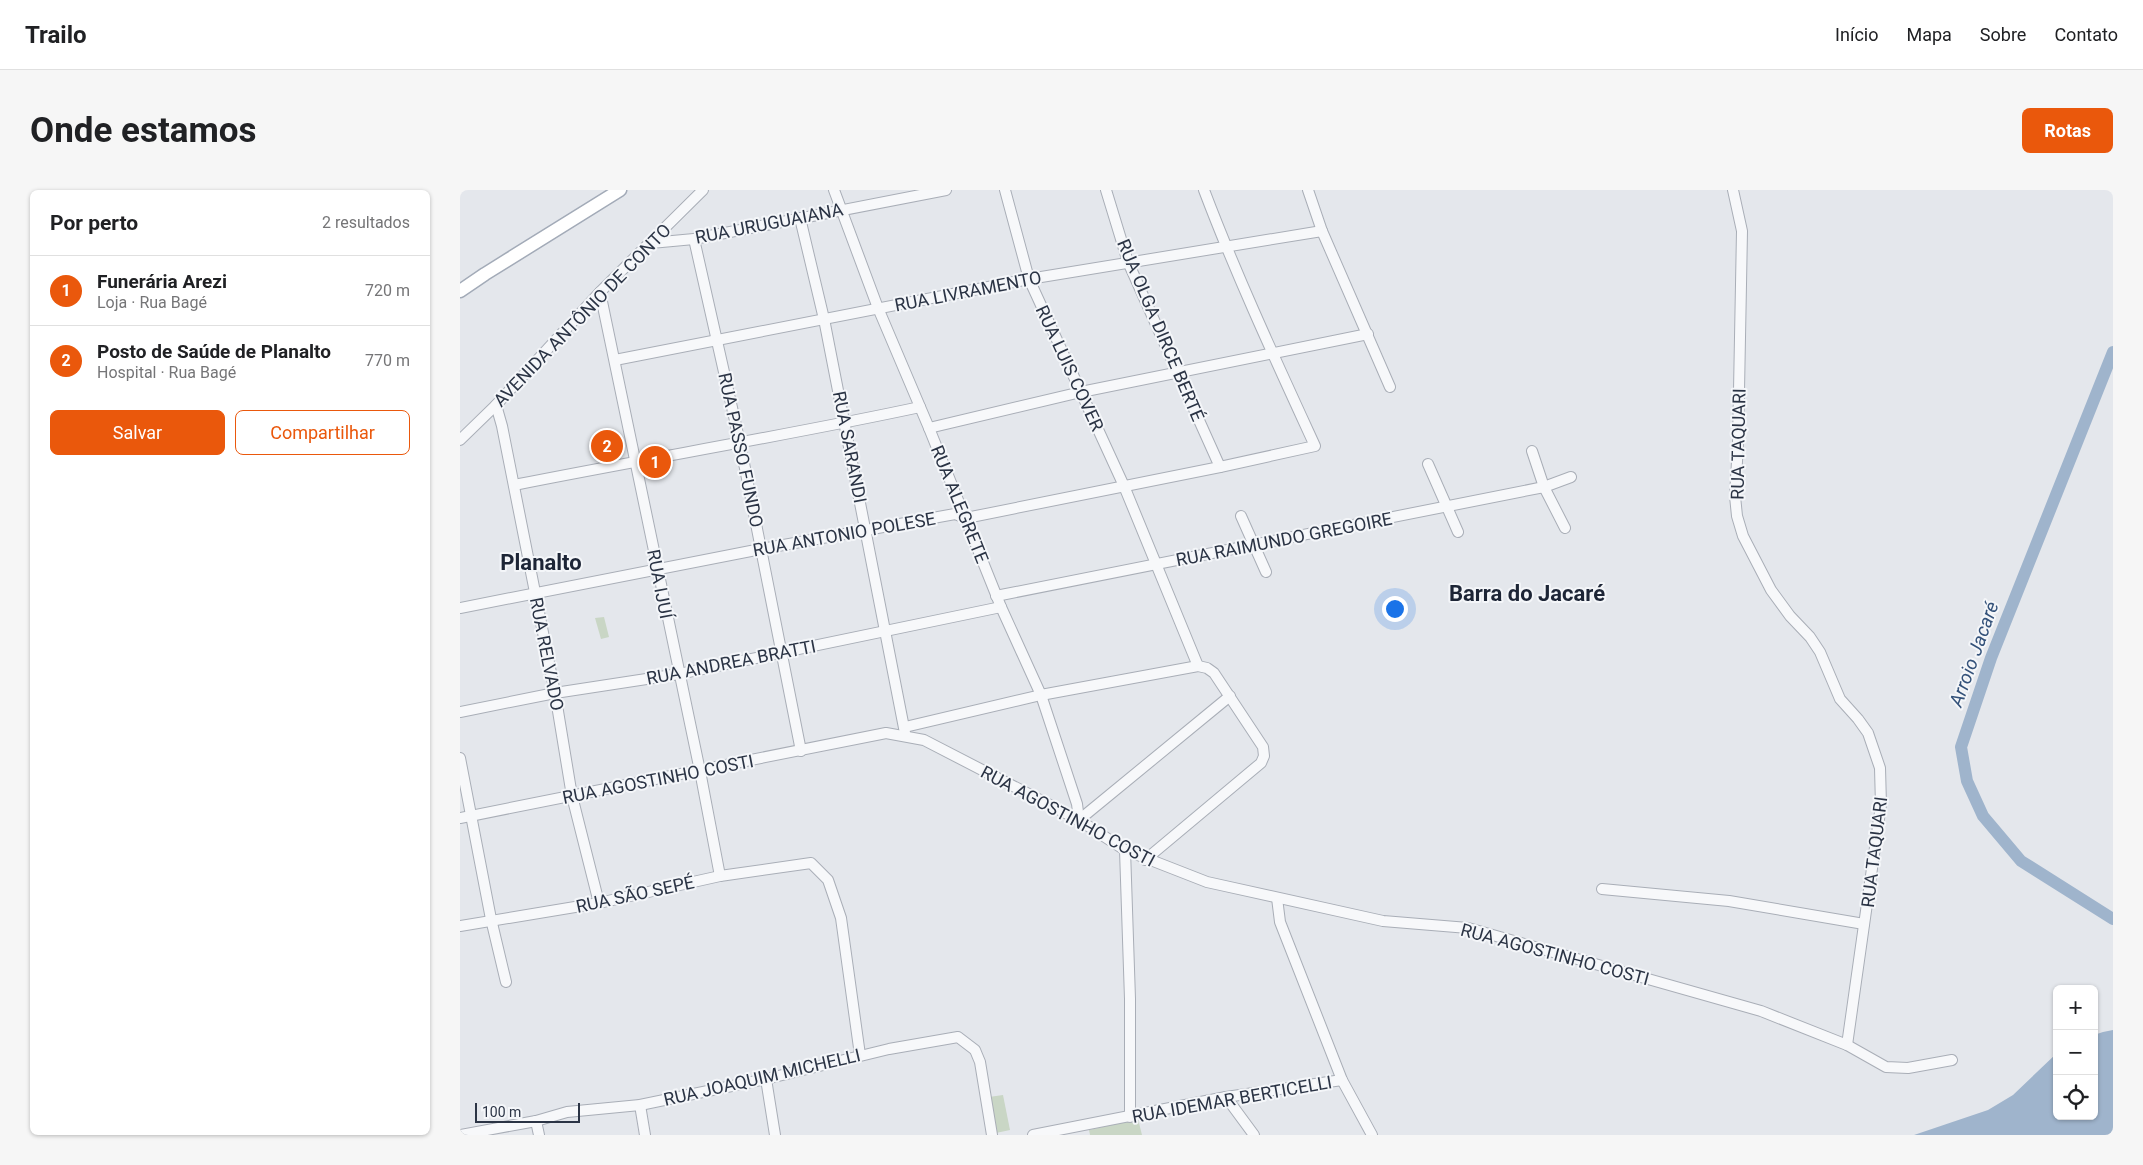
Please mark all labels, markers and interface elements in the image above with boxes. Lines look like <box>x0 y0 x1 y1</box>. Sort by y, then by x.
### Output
text: Trailo <box>25 21 87 49</box>
text: Início <box>1835 24 1878 45</box>
text: Mapa <box>1906 24 1952 45</box>
text: Sobre <box>1980 24 2026 45</box>
text: Contato <box>2054 24 2118 45</box>
button: Rotas <box>2022 108 2113 153</box>
text: Onde estamos <box>30 110 257 151</box>
street label: RUA URUGUAIANA <box>693 198 845 248</box>
text: Por perto <box>50 211 138 235</box>
text: 2 resultados <box>322 213 410 232</box>
street label: AVENIDA ANTÔNIO DE CONTO <box>489 219 675 411</box>
street label: RUA OLGA DIRCE BERTÉ <box>1113 236 1209 424</box>
street label: RUA LIVRAMENTO <box>893 266 1043 316</box>
text: Funerária Arezi <box>97 270 227 293</box>
text: 1 <box>61 281 71 300</box>
text: 720 m <box>365 281 410 300</box>
text: Loja · Rua Bagé <box>97 293 207 312</box>
street label: RUA LUIS COVER <box>1032 302 1108 434</box>
text: Posto de Saúde de Planalto <box>97 340 331 363</box>
text: 2 <box>61 351 71 370</box>
text: 770 m <box>365 351 410 370</box>
text: Hospital · Rua Bagé <box>97 363 236 382</box>
street label: RUA PASSO FUNDO <box>714 371 768 529</box>
street label: RUA TAQUARI <box>1727 388 1749 500</box>
street label: RUA SARANDI <box>829 389 871 505</box>
button: Salvar <box>50 410 225 455</box>
button: Compartilhar <box>235 410 410 455</box>
pin: 2 <box>591 427 623 465</box>
street label: RUA ALEGRETE <box>927 442 993 566</box>
pin: 1 <box>639 443 671 481</box>
street label: RUA ANTONIO POLESE <box>751 508 937 560</box>
street label: RUA RAIMUNDO GREGOIRE <box>1174 508 1394 570</box>
street label: RUA IJUÍ <box>643 548 677 622</box>
district label: Planalto <box>500 550 582 575</box>
district label: Barra do Jacaré <box>1449 581 1605 606</box>
street label: RUA RELVADO <box>526 596 568 712</box>
your location <box>1382 596 1408 622</box>
water label: Arroio Jacaré <box>1944 598 2004 711</box>
street label: RUA ANDREA BRATTI <box>645 635 817 689</box>
street label: RUA AGOSTINHO COSTI <box>561 750 755 808</box>
street label: RUA AGOSTINHO COSTI <box>977 761 1159 871</box>
street label: RUA TAQUARI <box>1857 795 1891 909</box>
street label: RUA SÃO SEPÉ <box>574 871 696 917</box>
street label: RUA AGOSTINHO COSTI <box>1458 919 1652 989</box>
map controls <box>2053 985 2098 1120</box>
button: + <box>2053 985 2098 1030</box>
button: − <box>2053 1030 2098 1075</box>
street label: RUA JOAQUIM MICHELLI <box>662 1044 862 1110</box>
street label: RUA IDEMAR BERTICELLI <box>1130 1071 1334 1127</box>
button: locate <box>2053 1075 2098 1120</box>
scale bar <box>475 1100 580 1123</box>
text: 100 m <box>482 1104 521 1120</box>

